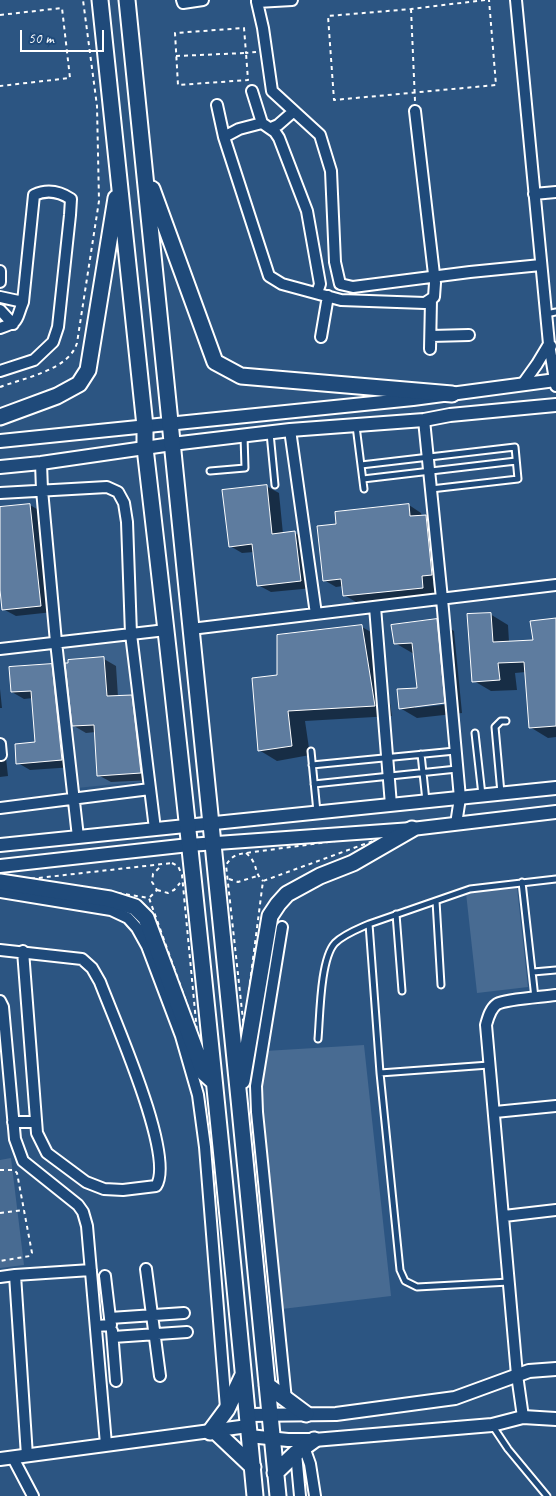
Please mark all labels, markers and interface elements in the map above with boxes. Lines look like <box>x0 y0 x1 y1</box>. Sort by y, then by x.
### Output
scale bar <box>22 20 106 52</box>
text: 50 m <box>28 29 54 48</box>

